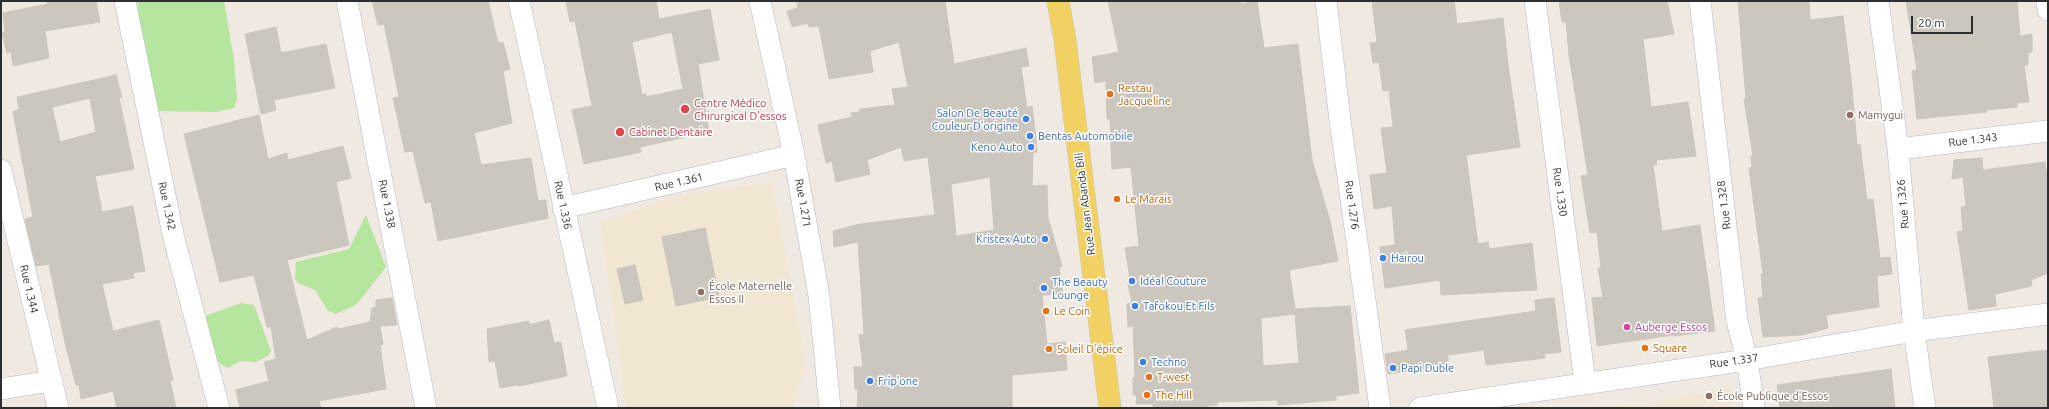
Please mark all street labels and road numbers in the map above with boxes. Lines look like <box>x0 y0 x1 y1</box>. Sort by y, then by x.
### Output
street label: Rue 1.343 <box>1948 130 1998 150</box>
street label: Rue Jean Abanda Bili <box>1072 152 1098 256</box>
street label: Rue 1.330 <box>1550 167 1570 217</box>
street label: Rue 1.361 <box>654 170 704 194</box>
street label: Rue 1.271 <box>792 178 814 228</box>
street label: Rue 1.338 <box>376 179 398 229</box>
street label: Rue 1.326 <box>1894 179 1912 229</box>
street label: Rue 1.336 <box>551 180 575 230</box>
street label: Rue 1.276 <box>1342 180 1362 230</box>
street label: Rue 1.328 <box>1714 180 1734 230</box>
street label: Rue 1.342 <box>155 181 179 231</box>
street label: Rue 1.344 <box>17 264 41 314</box>
street label: Rue 1.337 <box>1709 351 1759 371</box>

